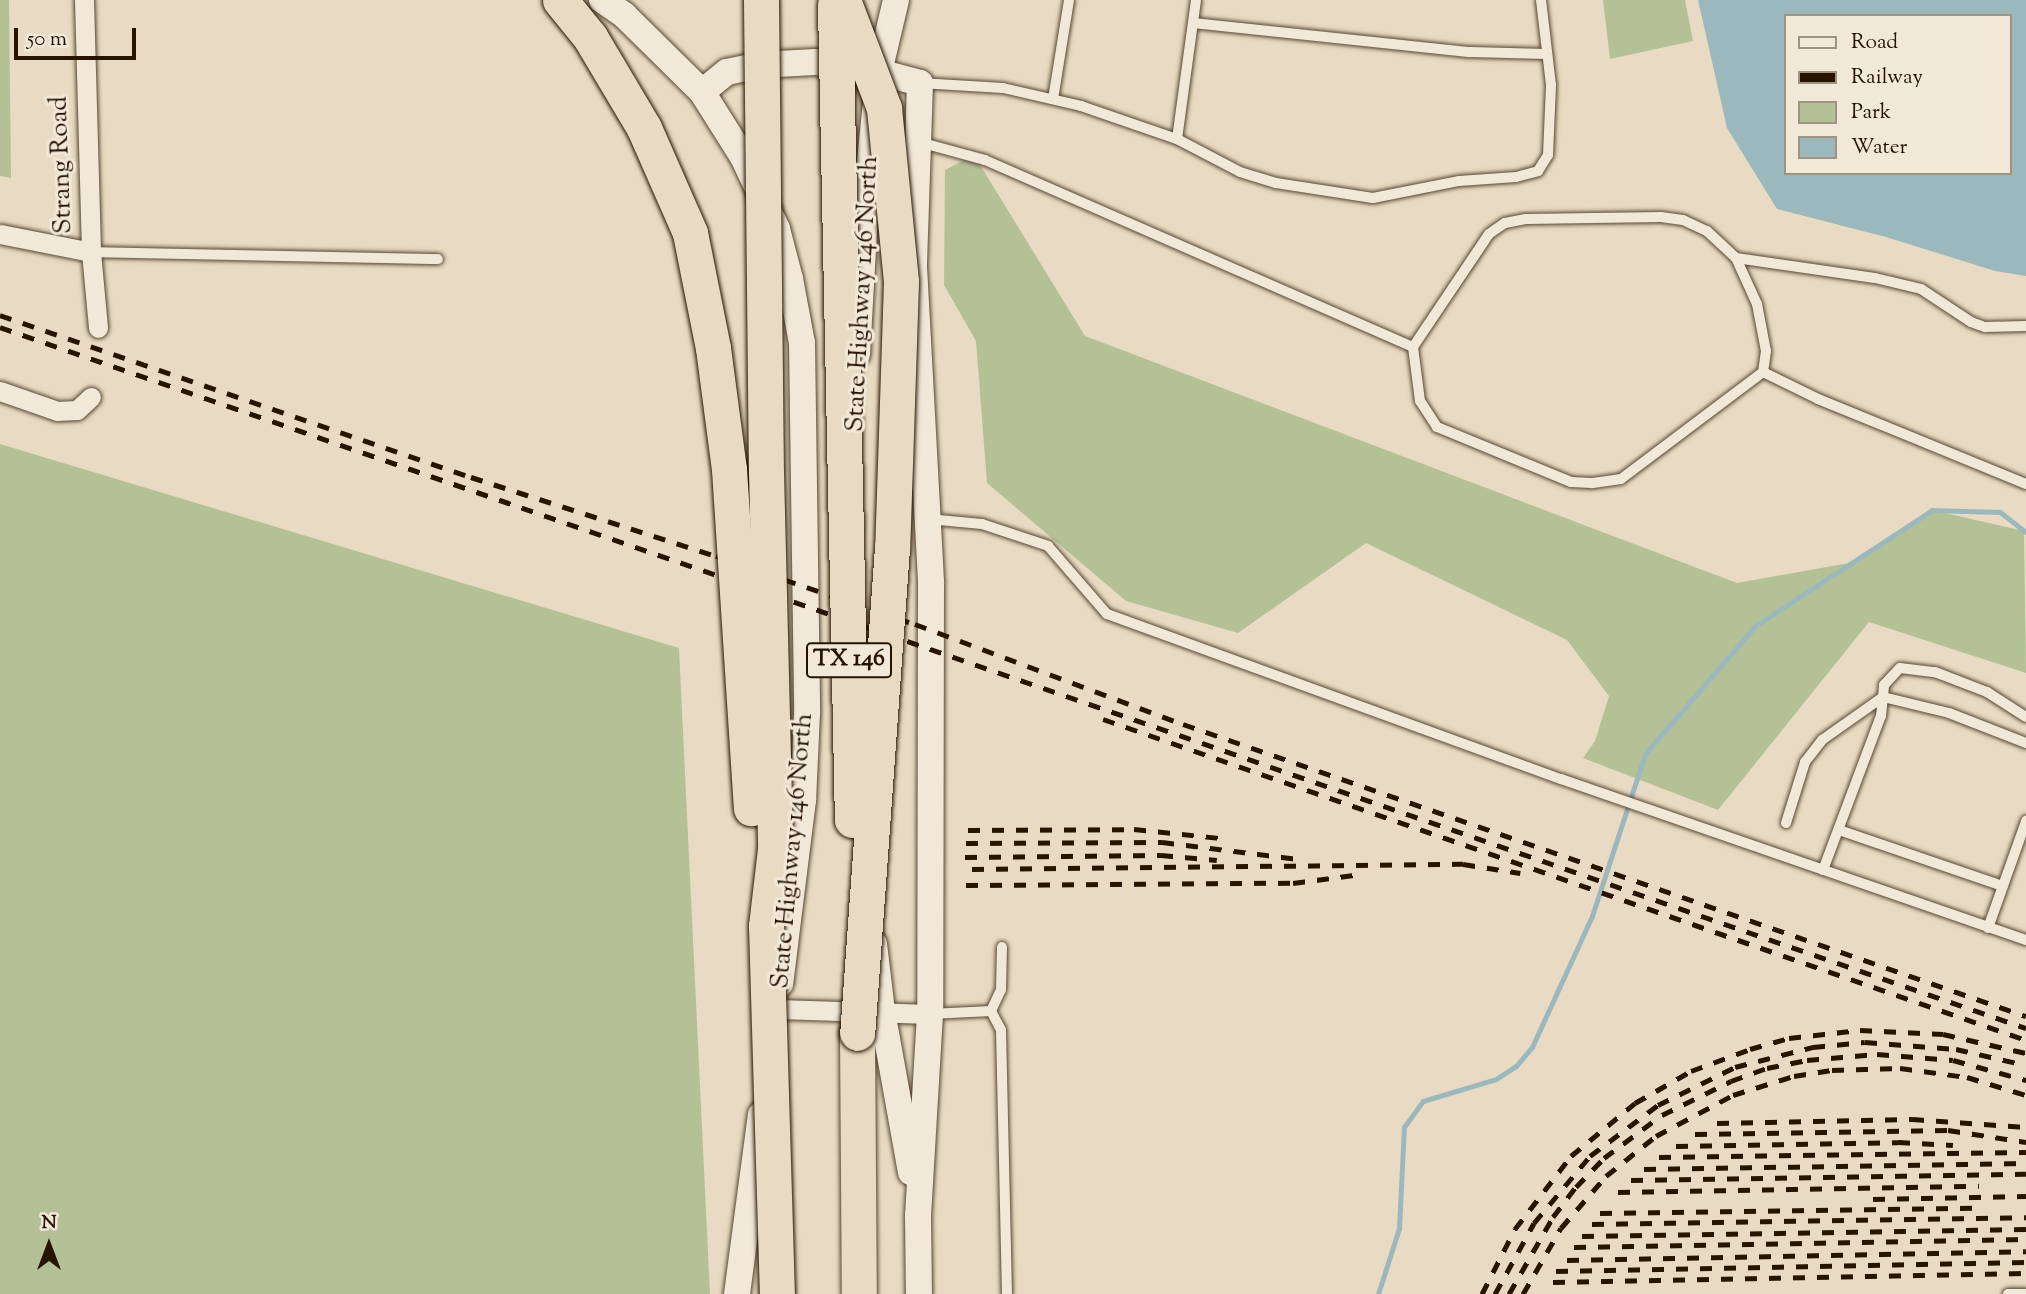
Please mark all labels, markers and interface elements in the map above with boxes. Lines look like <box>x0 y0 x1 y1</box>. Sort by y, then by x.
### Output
scale bar <box>18 14 140 58</box>
legend <box>1784 14 2012 175</box>
text: 50 m <box>27 25 67 55</box>
text: Road <box>1851 28 1898 58</box>
text: Railway <box>1851 63 1923 93</box>
street label: Strang Road <box>44 96 80 234</box>
text: Park <box>1851 98 1891 128</box>
text: Water <box>1851 133 1907 163</box>
street label: State Highway 146 North <box>840 155 886 433</box>
road number: TX 146 <box>805 640 893 680</box>
street label: State Highway 146 North <box>765 712 821 990</box>
north arrow <box>14 1210 84 1280</box>
text: N <box>41 1210 57 1237</box>

